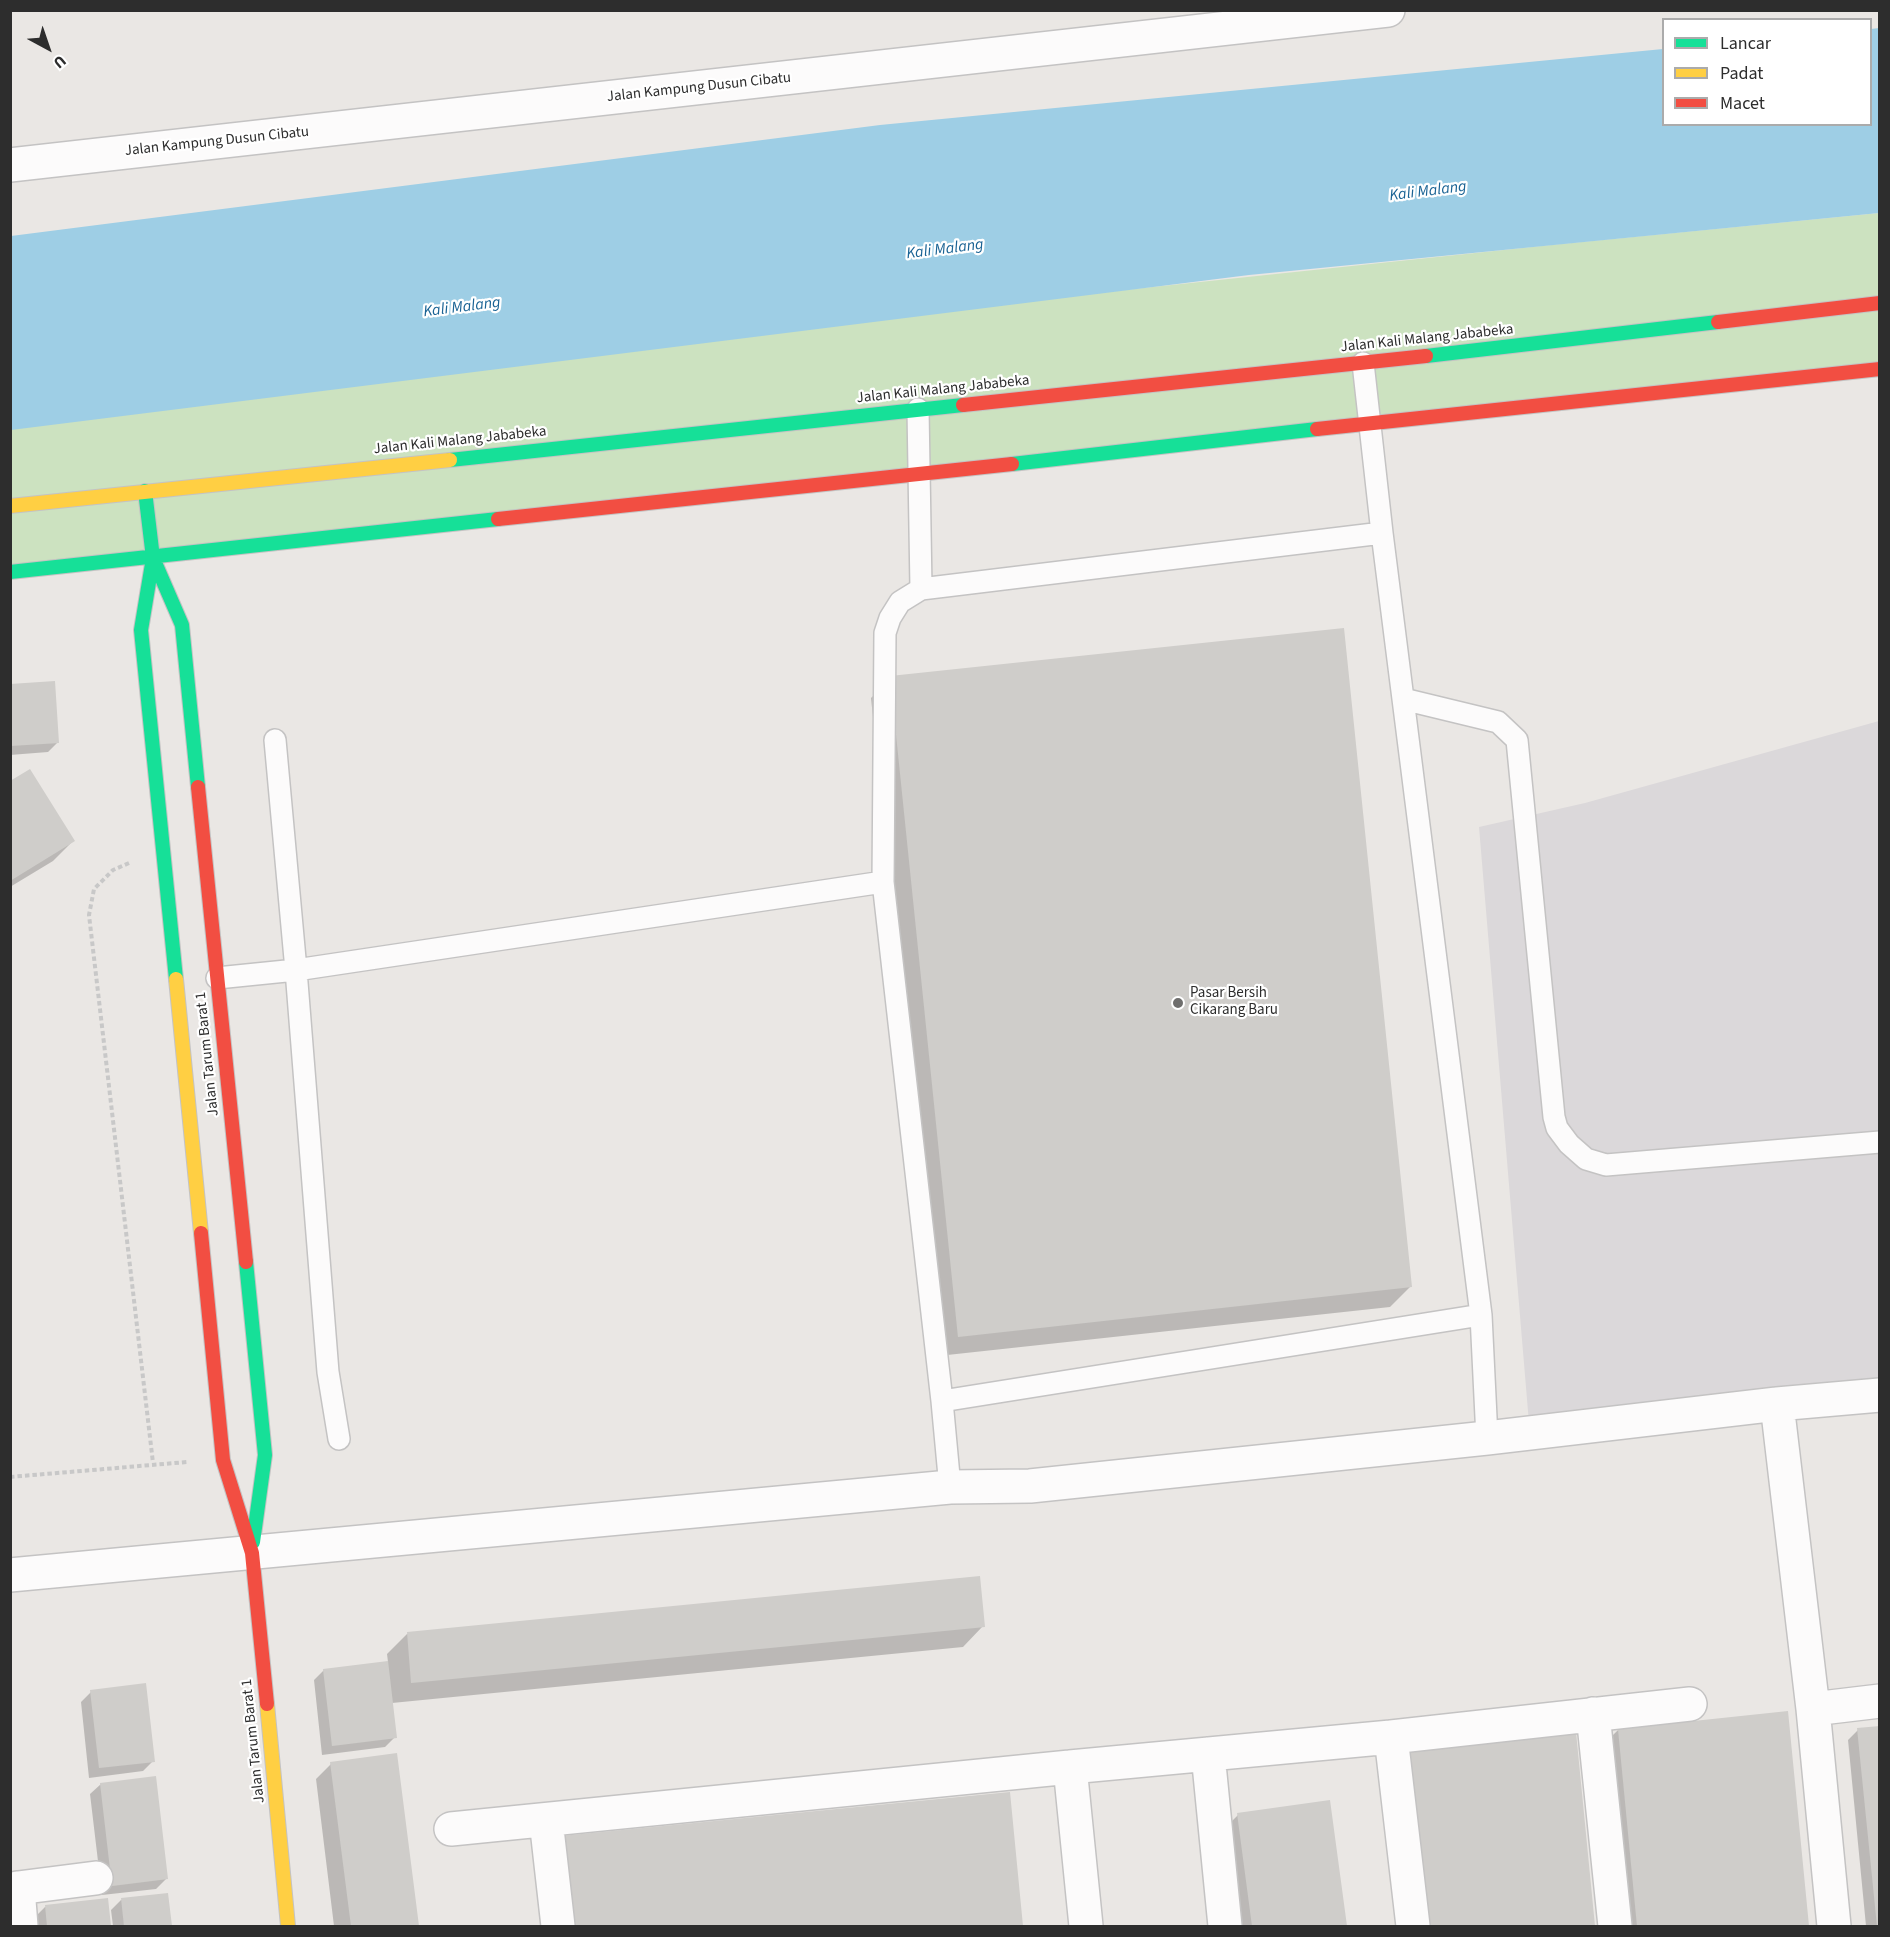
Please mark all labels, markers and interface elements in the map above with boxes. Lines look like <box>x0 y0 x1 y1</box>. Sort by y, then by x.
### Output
north arrow <box>18 18 78 78</box>
legend <box>1662 18 1872 126</box>
text: Lancar <box>1720 31 1771 56</box>
text: U <box>48 50 71 74</box>
text: Padat <box>1720 61 1763 86</box>
street label: Jalan Kampung Dusun Cibatu <box>606 69 792 107</box>
text: Macet <box>1720 91 1765 116</box>
street label: Jalan Kampung Dusun Cibatu <box>124 123 310 161</box>
water label: Kali Malang <box>1388 178 1468 206</box>
water label: Kali Malang <box>905 236 985 264</box>
water label: Kali Malang <box>422 294 502 322</box>
street label: Jalan Kali Malang Jababeka <box>1340 321 1514 357</box>
street label: Jalan Kali Malang Jababeka <box>856 372 1030 408</box>
street label: Jalan Kali Malang Jababeka <box>373 423 547 459</box>
place label: Pasar Bersih Cikarang Baru <box>1190 985 1278 1020</box>
street label: Jalan Tarum Barat 1 <box>193 991 223 1117</box>
marker: Pasar Bersih Cikarang Baru <box>1171 996 1185 1010</box>
street label: Jalan Tarum Barat 1 <box>239 1678 269 1804</box>

